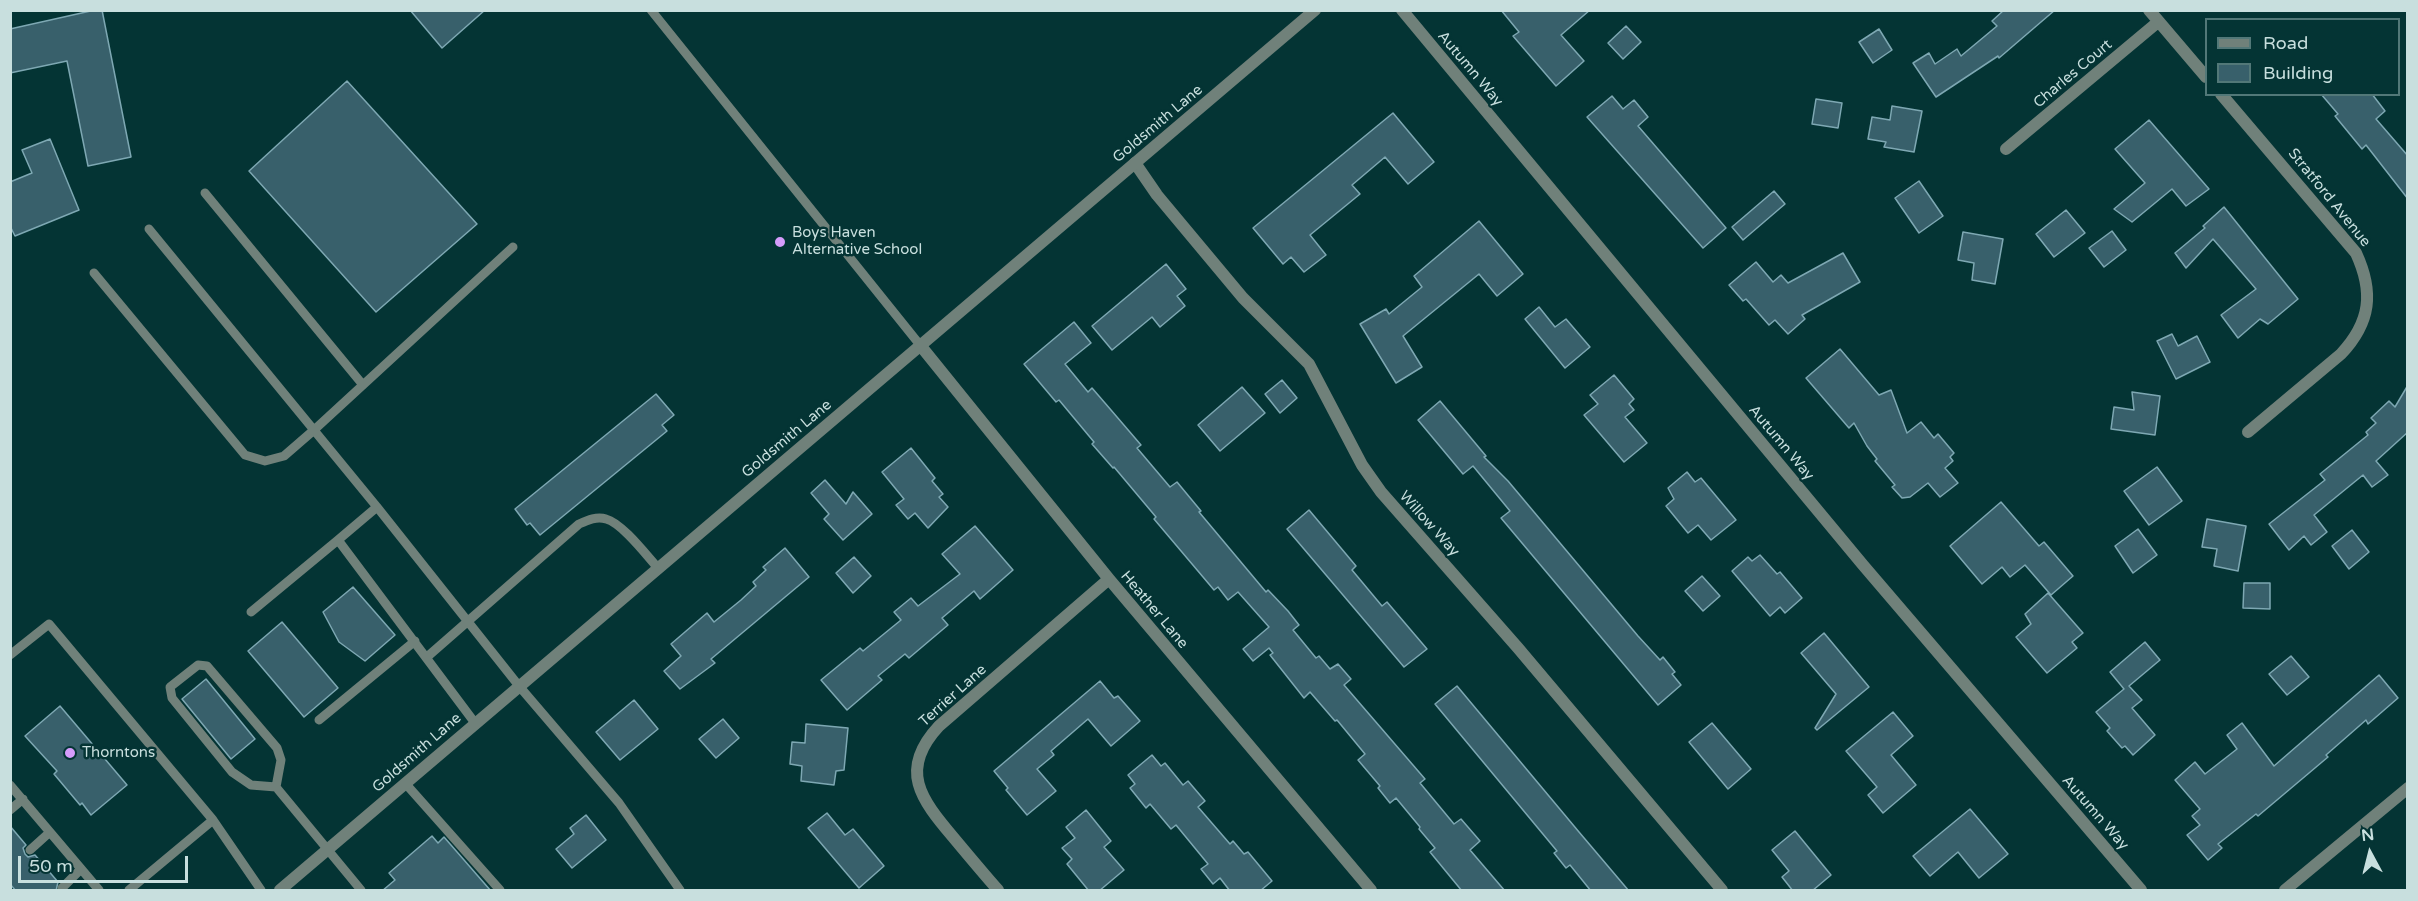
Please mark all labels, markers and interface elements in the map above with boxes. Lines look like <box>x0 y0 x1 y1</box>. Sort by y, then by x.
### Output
legend <box>2205 18 2400 96</box>
street label: Autumn Way <box>1433 28 1507 110</box>
text: Road <box>2263 32 2308 54</box>
street label: Charles Court <box>2030 36 2116 112</box>
text: Building <box>2263 62 2333 84</box>
street label: Goldsmith Lane <box>1109 81 1207 167</box>
street label: Stratford Avenue <box>2284 145 2374 251</box>
place label: Boys Haven Alternative School <box>792 224 922 259</box>
marker: Boys Haven Alternative School <box>773 235 787 249</box>
street label: Goldsmith Lane <box>738 396 836 482</box>
street label: Autumn Way <box>1744 402 1818 484</box>
street label: Willow Way <box>1395 488 1463 560</box>
street label: Heather Lane <box>1116 568 1192 652</box>
street label: Terrier Lane <box>915 661 991 731</box>
street label: Goldsmith Lane <box>369 710 465 796</box>
place label: Thorntons <box>82 744 155 762</box>
marker: Thorntons <box>63 746 77 760</box>
street label: Autumn Way <box>2058 772 2132 854</box>
north arrow <box>2340 823 2400 883</box>
text: N <box>2360 824 2375 846</box>
scale bar <box>21 844 190 882</box>
text: 50 m <box>29 855 73 877</box>

